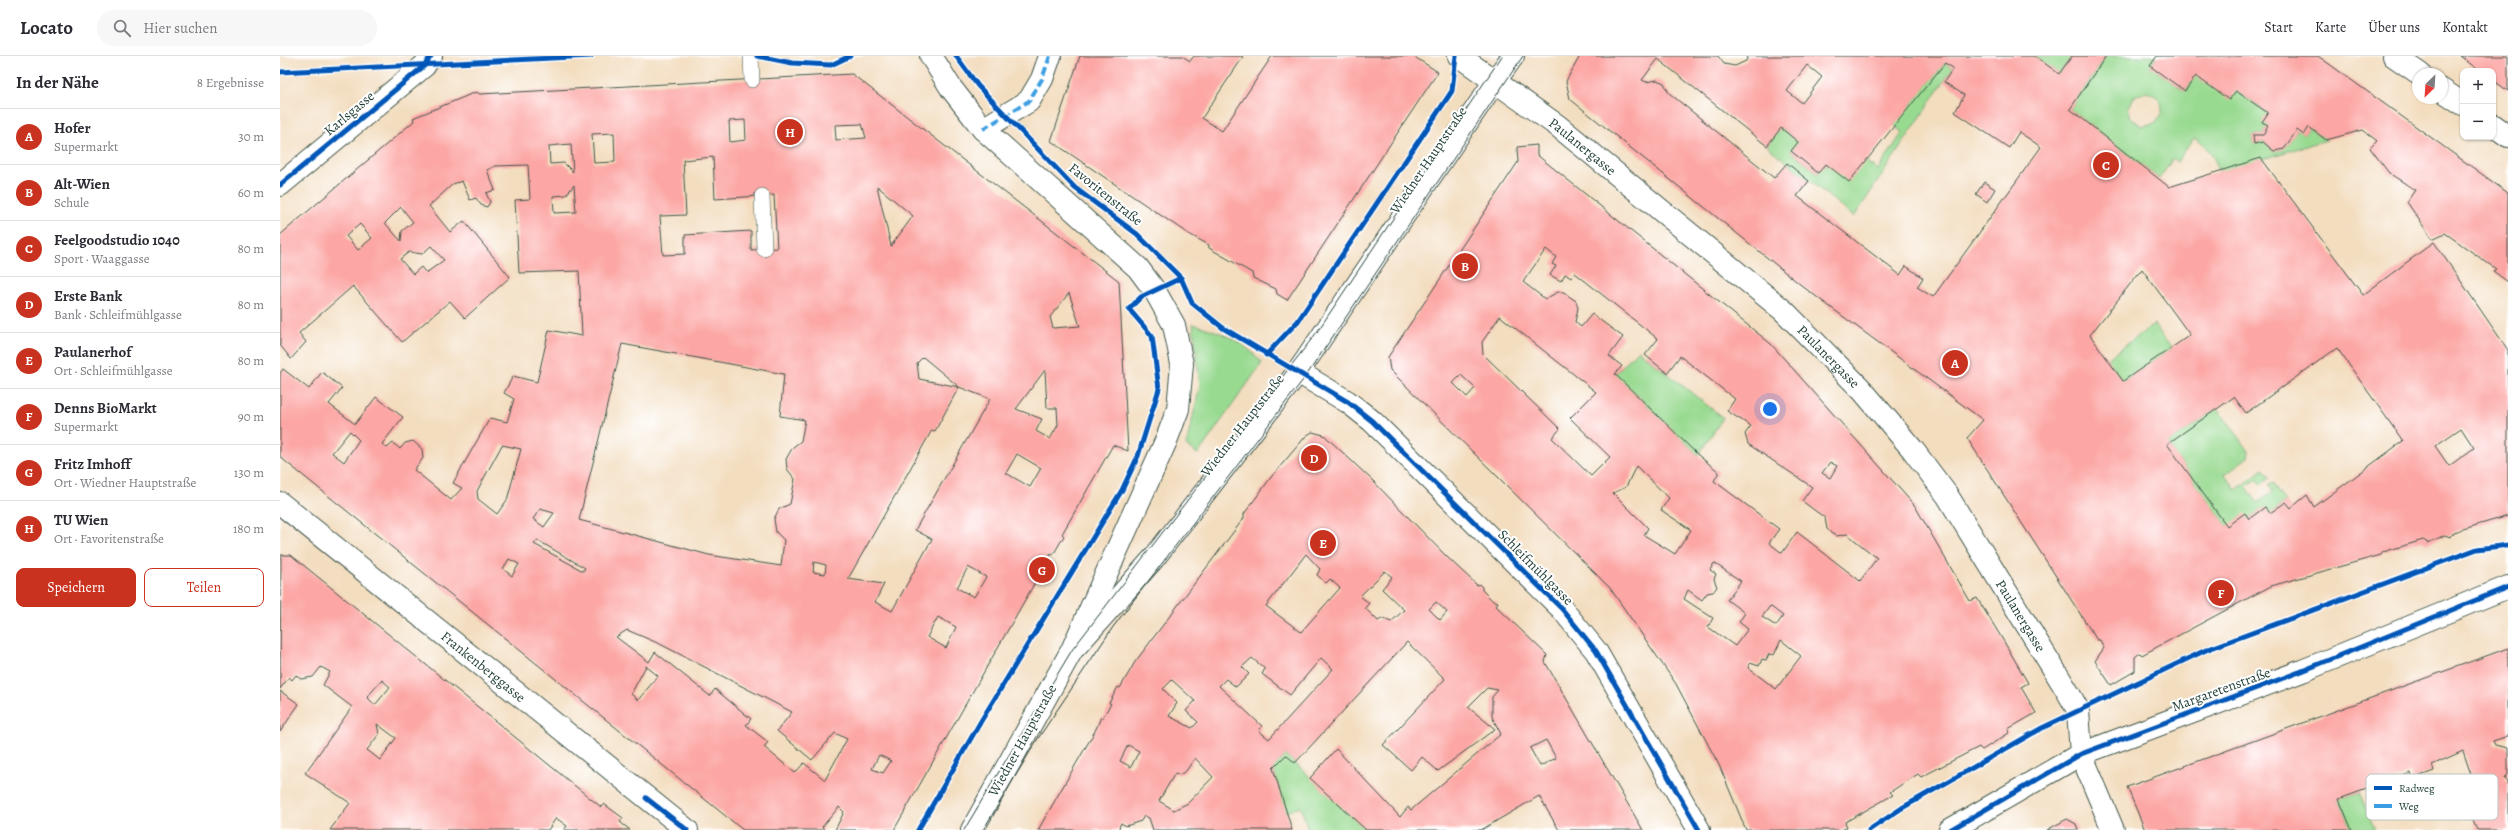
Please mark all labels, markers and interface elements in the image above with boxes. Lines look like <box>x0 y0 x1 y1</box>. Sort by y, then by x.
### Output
search box <box>97 10 377 46</box>
text: Locato <box>20 15 73 41</box>
icon: search <box>111 17 133 39</box>
text: Hier suchen <box>143 18 217 38</box>
text: Start <box>2264 18 2293 37</box>
text: Karte <box>2315 18 2346 37</box>
text: Über uns <box>2368 18 2420 37</box>
text: Kontakt <box>2442 18 2488 37</box>
north arrow <box>2412 68 2448 104</box>
map controls <box>2460 68 2496 140</box>
button: + <box>2460 68 2496 104</box>
text: In der Nähe <box>16 71 99 94</box>
text: 8 Ergebnisse <box>197 74 264 91</box>
street label: Karlsgasse <box>320 87 379 140</box>
street label: Wiedner Hauptstraße <box>1385 103 1471 218</box>
button: − <box>2460 104 2496 140</box>
street label: Paulanergasse <box>1545 113 1620 180</box>
pin: H <box>777 117 803 147</box>
text: Hofer <box>54 118 91 138</box>
text: A <box>25 128 33 145</box>
text: 30 m <box>238 128 264 145</box>
text: Supermarkt <box>54 138 118 155</box>
pin: C <box>2093 150 2119 180</box>
street label: Favoritenstraße <box>1065 159 1147 230</box>
text: Alt-Wien <box>54 174 110 194</box>
text: B <box>25 184 33 201</box>
text: 60 m <box>238 184 264 201</box>
text: Schule <box>54 194 89 211</box>
text: Feelgoodstudio 1040 <box>54 230 180 250</box>
text: C <box>25 240 33 257</box>
text: 80 m <box>237 240 264 257</box>
text: Sport · Waaggasse <box>54 250 150 267</box>
pin: B <box>1452 251 1478 281</box>
text: Erste Bank <box>54 286 122 306</box>
text: D <box>24 296 34 313</box>
text: 80 m <box>237 296 264 313</box>
text: Bank · Schleifmühlgasse <box>54 306 182 323</box>
street label: Paulanergasse <box>1793 321 1864 392</box>
text: Paulanerhof <box>54 342 131 362</box>
pin: A <box>1942 348 1968 378</box>
text: E <box>25 352 33 369</box>
text: 80 m <box>237 352 264 369</box>
text: Ort · Schleifmühlgasse <box>54 362 173 379</box>
street label: Wiedner Hauptstraße <box>1196 370 1288 481</box>
text: Denns BioMarkt <box>54 398 157 418</box>
your location <box>1760 399 1780 419</box>
text: F <box>26 408 32 425</box>
text: 90 m <box>238 408 264 425</box>
text: Supermarkt <box>54 418 118 435</box>
pin: D <box>1301 443 1327 473</box>
text: Fritz Imhoff <box>54 454 131 474</box>
text: G <box>25 464 33 481</box>
text: 130 m <box>234 464 264 481</box>
text: Ort · Wiedner Hauptstraße <box>54 474 196 491</box>
text: TU Wien <box>54 510 108 530</box>
text: H <box>24 520 34 537</box>
text: 180 m <box>233 520 264 537</box>
street label: Schleifmühlgasse <box>1494 525 1578 609</box>
pin: E <box>1310 528 1336 558</box>
text: Ort · Favoritenstraße <box>54 530 164 547</box>
pin: G <box>1029 555 1055 585</box>
button: Speichern <box>16 568 136 607</box>
button: Teilen <box>144 568 264 607</box>
street label: Paulanergasse <box>1991 576 2050 656</box>
pin: F <box>2208 578 2234 608</box>
street label: Frankenberggasse <box>437 627 530 707</box>
street label: Margaretenstraße <box>2169 663 2273 716</box>
street label: Wiedner Hauptstraße <box>983 681 1061 800</box>
legend <box>2366 774 2498 820</box>
text: Radweg <box>2399 781 2435 796</box>
text: Weg <box>2398 799 2419 814</box>

